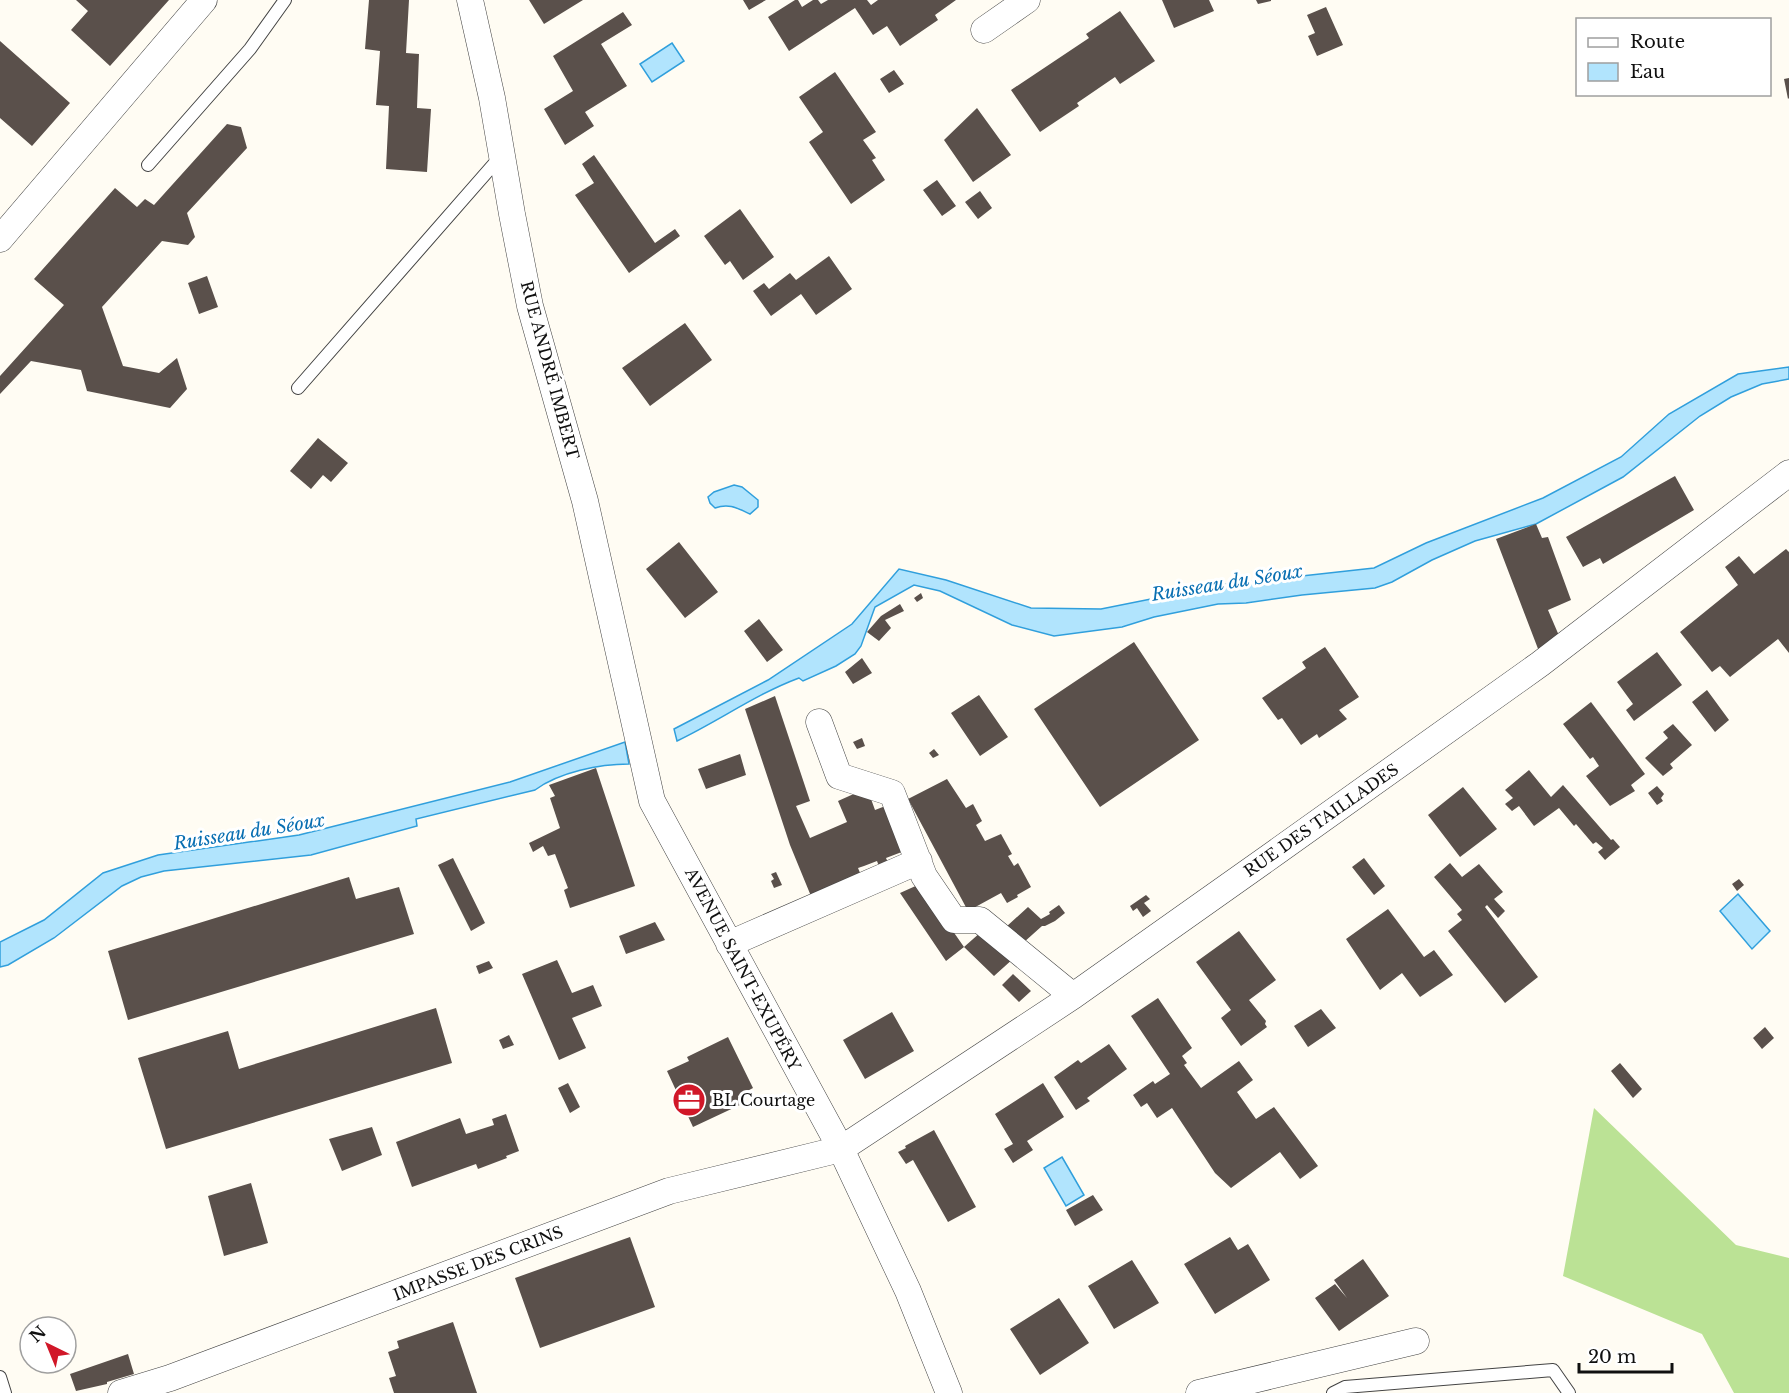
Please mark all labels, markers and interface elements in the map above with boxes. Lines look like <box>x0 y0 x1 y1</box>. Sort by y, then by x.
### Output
legend <box>1576 18 1771 96</box>
text: Route <box>1630 31 1685 53</box>
text: Eau <box>1630 61 1665 83</box>
street label: RUE ANDRÉ IMBERT <box>517 278 584 462</box>
water label: Ruisseau du Séoux <box>1149 560 1305 606</box>
street label: RUE DES TAILLADES <box>1240 759 1402 881</box>
water label: Ruisseau du Séoux <box>171 809 327 855</box>
street label: AVENUE SAINT-EXUPÉRY <box>680 863 805 1074</box>
office icon: BL Courtage <box>671 1082 707 1118</box>
place label: BL Courtage <box>712 1090 815 1110</box>
street label: IMPASSE DES CRINS <box>390 1221 566 1305</box>
north arrow <box>18 1315 78 1375</box>
text: N <box>25 1322 50 1346</box>
scale bar <box>1579 1336 1672 1374</box>
text: 20 m <box>1588 1346 1636 1368</box>

